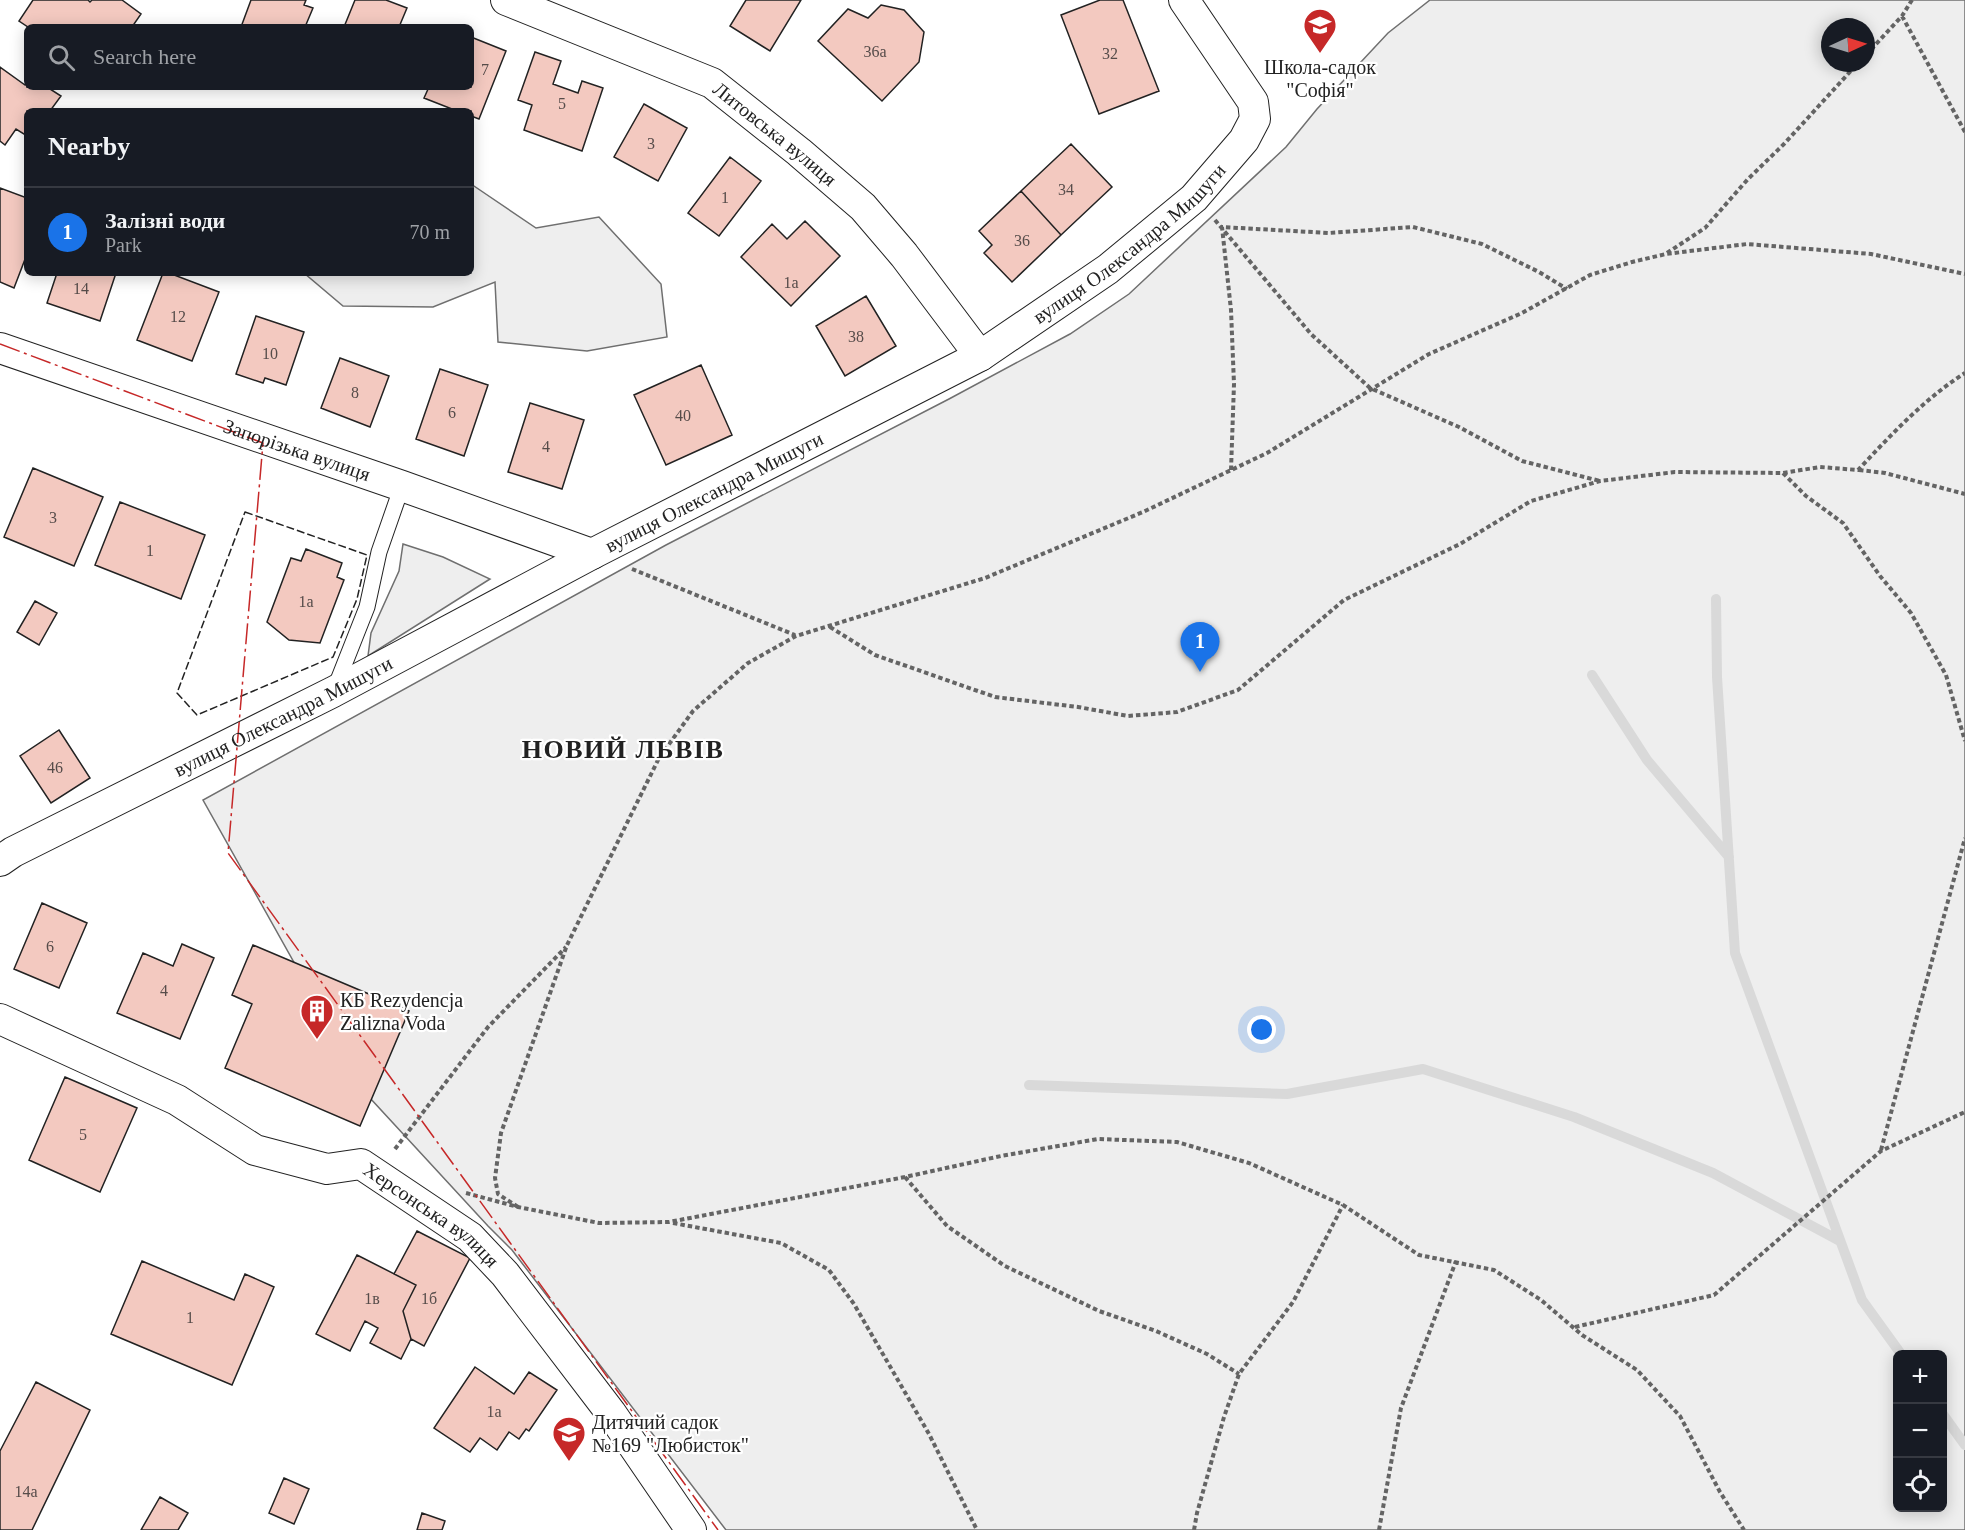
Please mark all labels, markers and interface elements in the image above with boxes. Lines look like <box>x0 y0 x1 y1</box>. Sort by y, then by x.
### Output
school or university icon: Школа-садок "Софія" <box>1302 7 1338 54</box>
north arrow <box>1821 18 1875 72</box>
search box <box>24 24 474 90</box>
icon: search <box>45 41 78 74</box>
house number: 36а <box>863 43 887 60</box>
text: Search here <box>93 44 196 69</box>
house number: 32 <box>1102 45 1118 62</box>
place label: Школа-садок "Софія" <box>1264 56 1376 102</box>
house number: 7 <box>481 61 489 78</box>
street label: Литовська вулиця <box>709 77 841 190</box>
house number: 5 <box>558 95 566 112</box>
text: Nearby <box>48 132 130 161</box>
house number: 3 <box>647 135 655 152</box>
street label: вулиця Олександра Мишуги <box>1029 159 1230 328</box>
house number: 34 <box>1058 181 1074 198</box>
house number: 1 <box>721 189 729 206</box>
text: Залізні води <box>105 208 225 233</box>
text: 1 <box>63 221 73 243</box>
text: 70 m <box>409 221 450 243</box>
house number: 36 <box>1014 232 1030 249</box>
text: Park <box>105 234 142 256</box>
house number: 1а <box>783 274 799 291</box>
house number: 14 <box>73 280 89 297</box>
house number: 12 <box>170 308 186 325</box>
house number: 38 <box>848 328 864 345</box>
house number: 10 <box>262 345 278 362</box>
house number: 8 <box>351 384 359 401</box>
house number: 6 <box>448 404 456 421</box>
house number: 40 <box>675 407 691 424</box>
street label: Запорізька вулиця <box>221 415 373 485</box>
street label: вулиця Олександра Мишуги <box>601 427 827 556</box>
house number: 4 <box>542 438 550 455</box>
house number: 3 <box>49 509 57 526</box>
house number: 1 <box>146 542 154 559</box>
house number: 1а <box>298 593 314 610</box>
pin: 1 <box>1180 622 1220 672</box>
street label: вулиця Олександра Мишуги <box>170 651 396 781</box>
district label: НОВИЙ ЛЬВІВ <box>522 735 724 764</box>
house number: 46 <box>47 759 63 776</box>
house number: 6 <box>46 938 54 955</box>
house number: 4 <box>160 982 168 999</box>
place label: КБ Rezydencja Zalizna Voda <box>340 989 463 1034</box>
building icon: КБ Rezydencja Zalizna Voda <box>299 993 335 1040</box>
your location <box>1247 1015 1276 1044</box>
house number: 5 <box>79 1126 87 1143</box>
street label: Херсонська вулиця <box>359 1158 503 1271</box>
house number: 1в <box>364 1290 380 1307</box>
house number: 1б <box>421 1290 437 1307</box>
house number: 1 <box>186 1309 194 1326</box>
map controls <box>1893 1350 1947 1512</box>
button: + <box>1893 1350 1947 1404</box>
house number: 1а <box>486 1403 502 1420</box>
button: − <box>1893 1404 1947 1458</box>
place label: Дитячий садок №169 "Любисток" <box>592 1411 749 1456</box>
school or university icon: Дитячий садок №169 "Любисток" <box>551 1415 587 1462</box>
button: locate <box>1893 1458 1947 1512</box>
house number: 14а <box>14 1483 38 1500</box>

